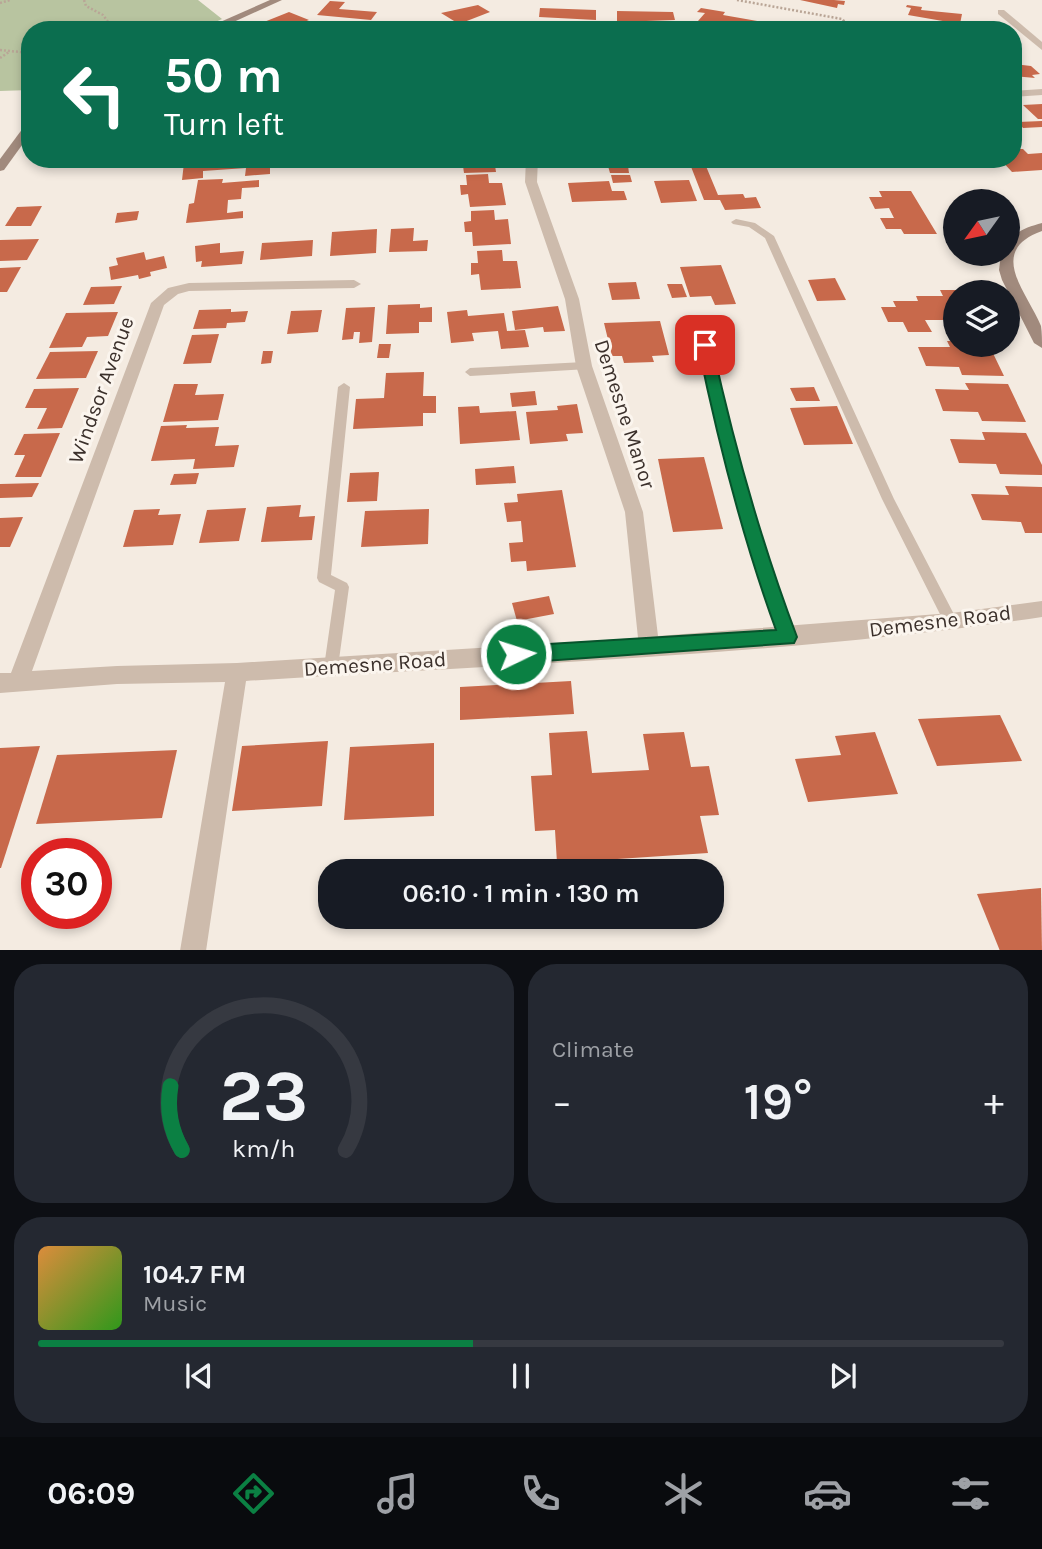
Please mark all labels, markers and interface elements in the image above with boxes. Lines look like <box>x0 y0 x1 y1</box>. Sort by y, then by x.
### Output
text: 50 m <box>164 47 282 104</box>
icon: left <box>49 49 140 140</box>
text: Turn left <box>164 106 284 143</box>
north arrow <box>943 189 1020 266</box>
map controls <box>943 189 1020 357</box>
button: layers <box>943 280 1020 357</box>
street label: Windsor Avenue <box>63 313 139 467</box>
pin <box>675 315 735 375</box>
icon: arrive <box>686 326 724 364</box>
street label: Demesne Manor <box>590 336 661 492</box>
street label: Demesne Road <box>868 600 1012 642</box>
position arrow <box>479 617 553 691</box>
street label: Demesne Road <box>303 647 447 681</box>
speed limit sign: 30 <box>21 838 112 929</box>
text: 06:10 · 1 min · 130 m <box>402 878 640 909</box>
text: Climate <box>552 1036 634 1063</box>
text: 23 <box>219 1053 309 1138</box>
text: 19° <box>744 1071 812 1132</box>
text: − <box>552 1080 572 1125</box>
text: + <box>984 1080 1004 1125</box>
text: km/h <box>232 1133 296 1162</box>
text: 104.7 FM <box>143 1259 246 1290</box>
text: Music <box>143 1290 207 1317</box>
icon: previous <box>180 1357 218 1395</box>
icon: pause <box>502 1357 540 1395</box>
icon: next <box>824 1357 862 1395</box>
icon: directions <box>229 1469 278 1518</box>
icon: music <box>373 1469 422 1518</box>
icon: phone <box>516 1469 565 1518</box>
icon: climate <box>659 1469 708 1518</box>
icon: car <box>803 1469 852 1518</box>
icon: filters <box>946 1469 995 1518</box>
text: 06:09 <box>47 1475 135 1512</box>

